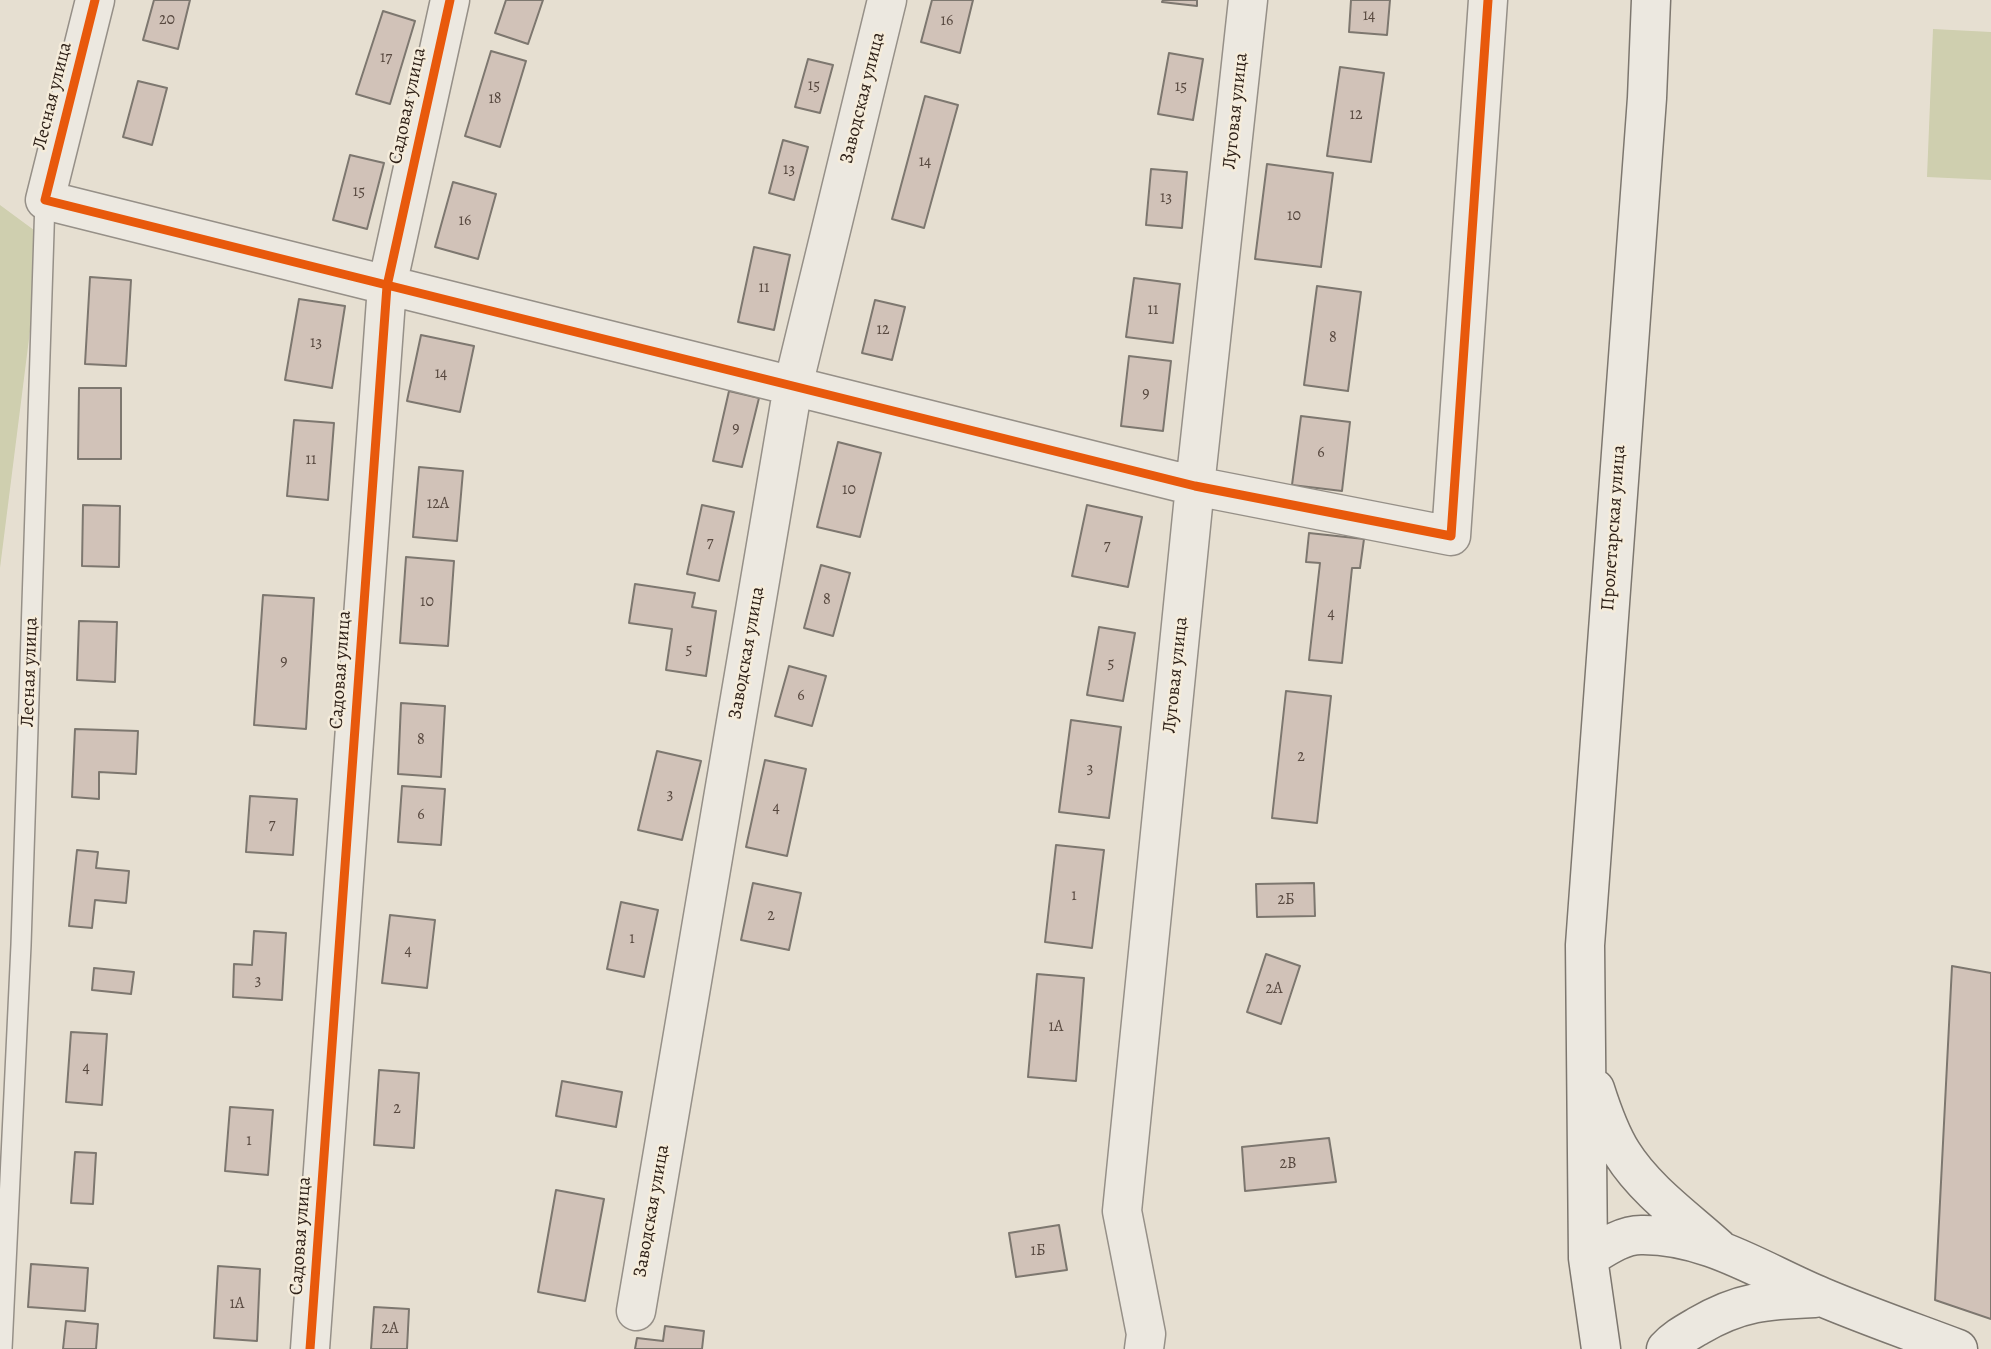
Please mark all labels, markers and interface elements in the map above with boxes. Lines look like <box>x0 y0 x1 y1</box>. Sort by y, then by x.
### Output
house number: 14 <box>1363 6 1375 26</box>
house number: 20 <box>159 10 175 30</box>
house number: 16 <box>941 11 953 31</box>
street label: Заводская улица <box>836 30 890 166</box>
street label: Лесная улица <box>29 40 77 152</box>
street label: Садовая улица <box>384 46 432 166</box>
house number: 17 <box>380 48 392 68</box>
street label: Луговая улица <box>1219 52 1253 170</box>
house number: 15 <box>808 76 820 96</box>
house number: 15 <box>1175 77 1187 97</box>
house number: 18 <box>488 89 502 109</box>
house number: 12 <box>1349 105 1363 125</box>
house number: 14 <box>919 152 931 172</box>
house number: 13 <box>783 160 795 180</box>
house number: 15 <box>353 182 365 202</box>
house number: 13 <box>1160 188 1172 208</box>
house number: 10 <box>1287 206 1301 226</box>
house number: 16 <box>459 211 471 231</box>
house number: 11 <box>759 278 769 298</box>
house number: 11 <box>1148 300 1158 320</box>
house number: 12 <box>876 320 890 340</box>
house number: 8 <box>1329 328 1337 348</box>
house number: 13 <box>310 333 322 353</box>
house number: 14 <box>435 364 447 384</box>
house number: 9 <box>1142 384 1150 404</box>
house number: 9 <box>732 419 740 439</box>
house number: 6 <box>1317 443 1325 463</box>
street label: Пролетарская улица <box>1597 444 1631 612</box>
house number: 11 <box>306 450 316 470</box>
house number: 10 <box>842 480 856 500</box>
house number: 12А <box>427 494 449 514</box>
house number: 7 <box>707 533 713 553</box>
house number: 7 <box>1104 536 1110 556</box>
street label: Заводская улица <box>724 585 770 721</box>
house number: 8 <box>823 590 831 610</box>
house number: 10 <box>420 592 434 612</box>
house number: 4 <box>1327 604 1335 624</box>
street label: Садовая улица <box>325 610 357 730</box>
street label: Луговая улица <box>1159 616 1193 734</box>
street label: Лесная улица <box>17 617 43 727</box>
house number: 5 <box>686 640 692 660</box>
house number: 9 <box>280 652 288 672</box>
house number: 5 <box>1108 654 1114 674</box>
house number: 6 <box>797 686 805 706</box>
house number: 8 <box>417 730 425 750</box>
house number: 2 <box>1297 747 1305 767</box>
house number: 3 <box>1087 759 1093 779</box>
house number: 3 <box>667 785 673 805</box>
house number: 4 <box>772 798 780 818</box>
house number: 6 <box>417 805 425 825</box>
house number: 7 <box>269 815 275 835</box>
house number: 1 <box>1071 886 1077 906</box>
house number: 2Б <box>1277 890 1295 910</box>
house number: 2 <box>767 906 775 926</box>
house number: 1 <box>629 929 635 949</box>
house number: 4 <box>404 941 412 961</box>
house number: 3 <box>255 971 261 991</box>
house number: 2А <box>1266 979 1282 999</box>
house number: 1А <box>1049 1017 1063 1037</box>
house number: 4 <box>82 1058 90 1078</box>
house number: 2 <box>393 1099 401 1119</box>
house number: 1 <box>246 1131 252 1151</box>
street label: Заводская улица <box>629 1143 675 1279</box>
house number: 2В <box>1279 1154 1297 1174</box>
street label: Садовая улица <box>285 1176 317 1296</box>
house number: 1Б <box>1030 1241 1046 1261</box>
house number: 1А <box>230 1294 244 1314</box>
house number: 2А <box>382 1319 398 1339</box>

